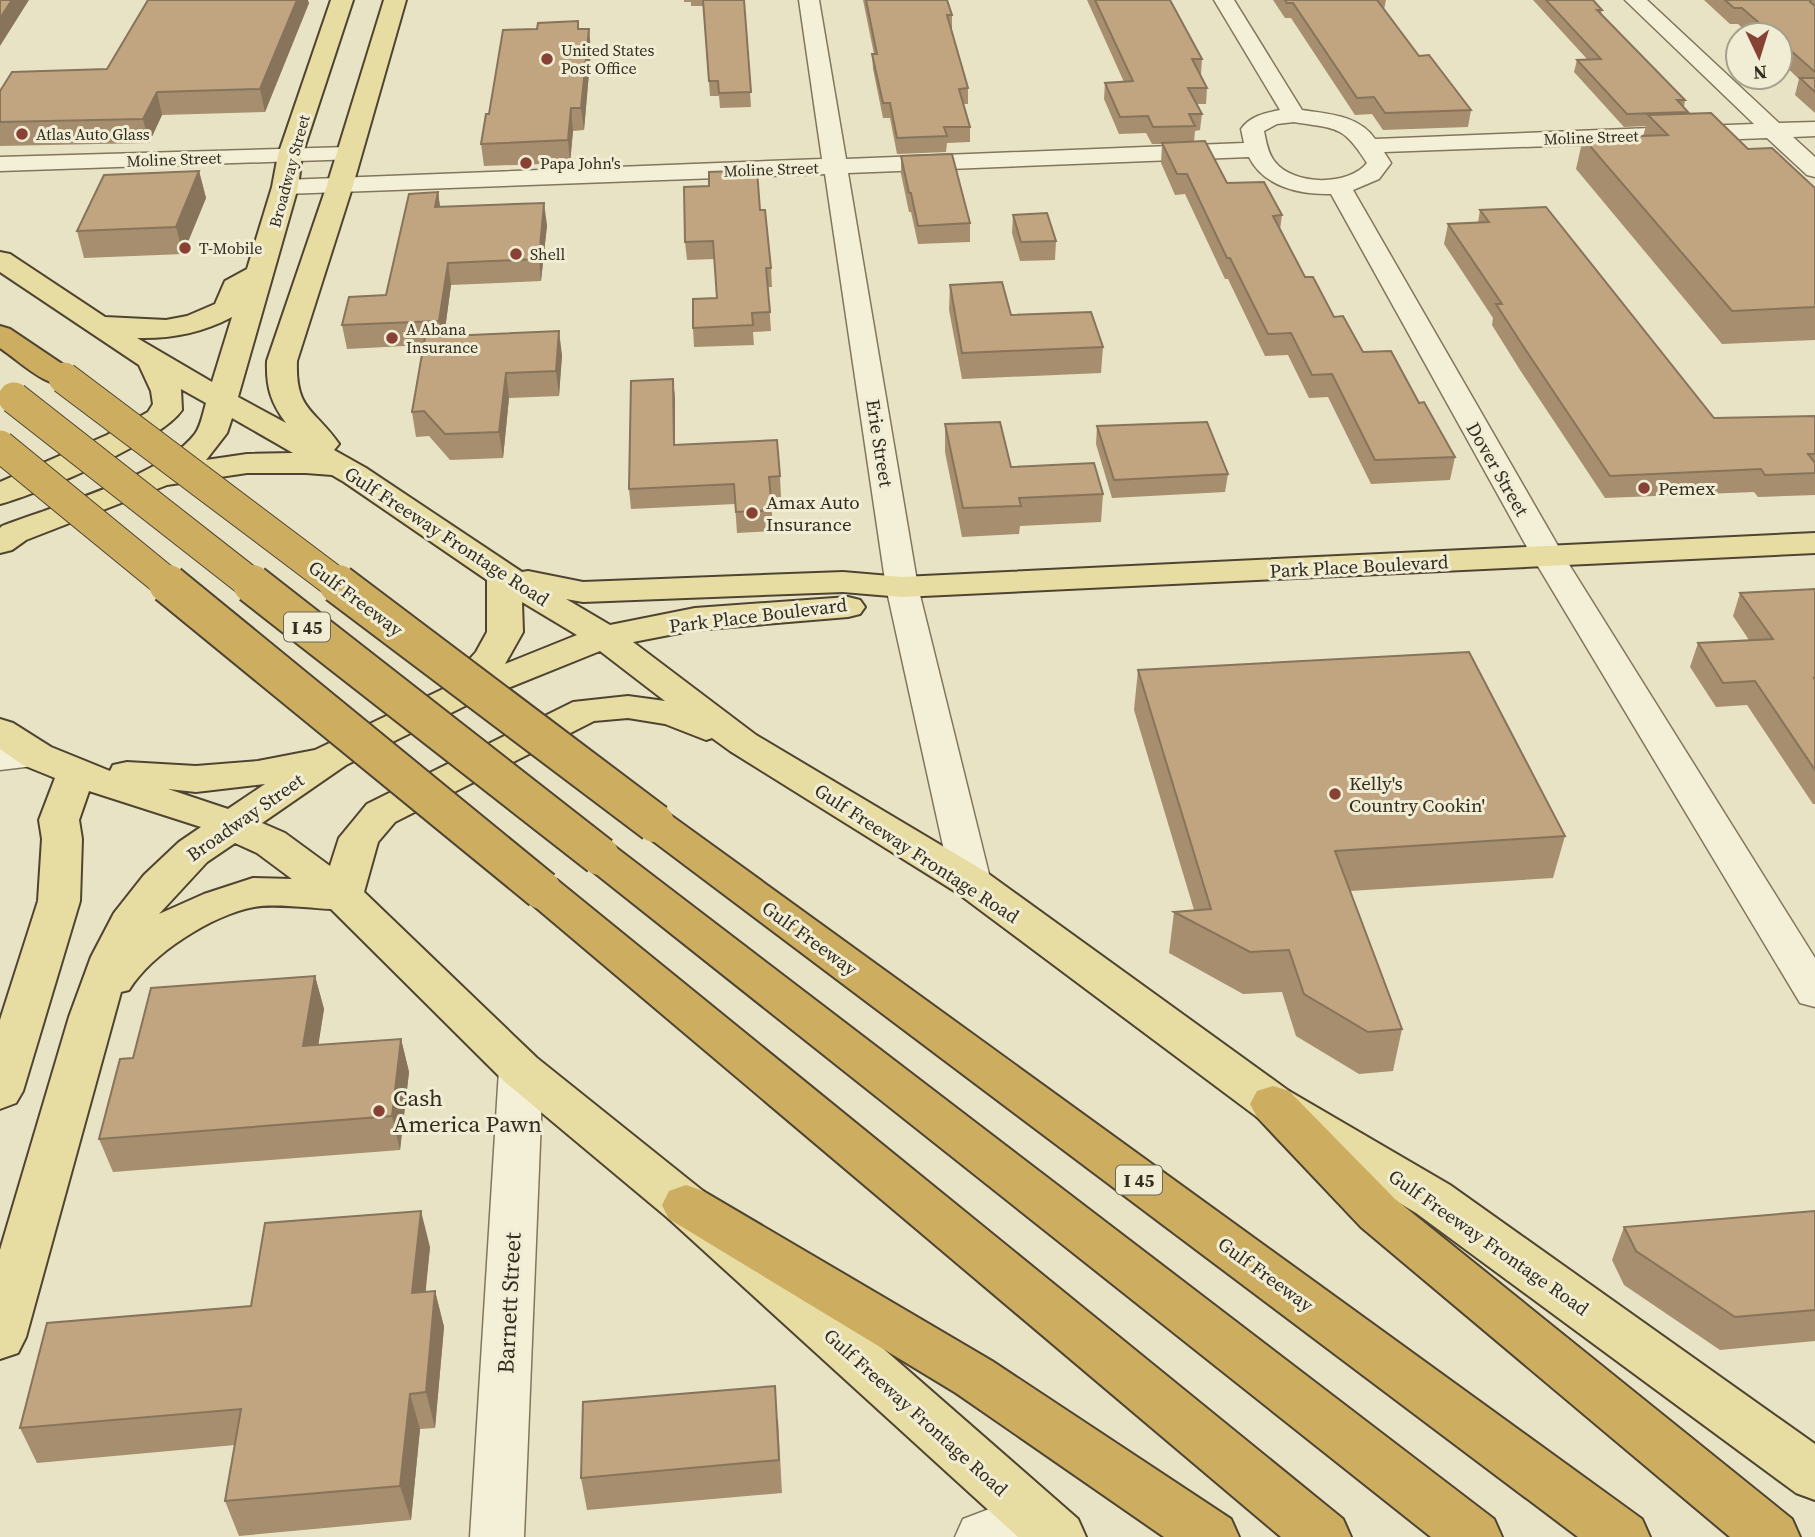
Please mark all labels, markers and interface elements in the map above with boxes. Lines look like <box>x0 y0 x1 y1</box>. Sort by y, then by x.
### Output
north arrow <box>1724 21 1794 91</box>
place label: United States Post Office <box>561 39 655 79</box>
marker: United States Post Office <box>539 51 555 67</box>
text: N <box>1752 60 1768 86</box>
street label: Broadway Street <box>263 111 315 230</box>
place label: Atlas Auto Glass <box>36 123 150 145</box>
street label: Moline Street <box>1543 124 1640 150</box>
marker: Atlas Auto Glass <box>14 126 30 142</box>
street label: Moline Street <box>126 146 223 172</box>
place label: Papa John's <box>540 152 621 174</box>
marker: Papa John's <box>518 155 534 171</box>
street label: Moline Street <box>723 156 820 182</box>
place label: T-Mobile <box>199 237 263 259</box>
marker: T-Mobile <box>177 240 193 256</box>
place label: Shell <box>530 243 565 265</box>
marker: Shell <box>508 246 524 262</box>
place label: A Abana Insurance <box>406 318 478 358</box>
marker: A Abana Insurance <box>384 330 400 346</box>
street label: Erie Street <box>860 397 900 489</box>
street label: Dover Street <box>1461 417 1536 521</box>
street label: Gulf Freeway Frontage Road <box>341 461 553 611</box>
place label: Pemex <box>1658 475 1715 501</box>
marker: Pemex <box>1636 480 1652 496</box>
place label: Amax Auto Insurance <box>766 489 860 537</box>
marker: Amax Auto Insurance <box>744 505 760 521</box>
street label: Park Place Boulevard <box>1269 548 1449 584</box>
street label: Gulf Freeway <box>304 555 408 641</box>
street label: Park Place Boulevard <box>668 591 849 639</box>
road number: I 45 <box>284 612 330 642</box>
street label: Broadway Street <box>181 766 309 867</box>
place label: Kelly's Country Cookin' <box>1349 770 1485 818</box>
street label: Gulf Freeway Frontage Road <box>810 777 1025 929</box>
marker: Kelly's Country Cookin' <box>1327 786 1343 802</box>
street label: Gulf Freeway <box>757 895 863 982</box>
place label: Cash America Pawn <box>393 1082 542 1140</box>
marker: Cash America Pawn <box>371 1103 387 1119</box>
street label: Gulf Freeway Frontage Road <box>1384 1163 1595 1321</box>
road number: I 45 <box>1116 1166 1162 1195</box>
street label: Barnett Street <box>489 1231 529 1374</box>
street label: Gulf Freeway <box>1213 1231 1319 1318</box>
street label: Gulf Freeway Frontage Road <box>818 1322 1014 1502</box>

